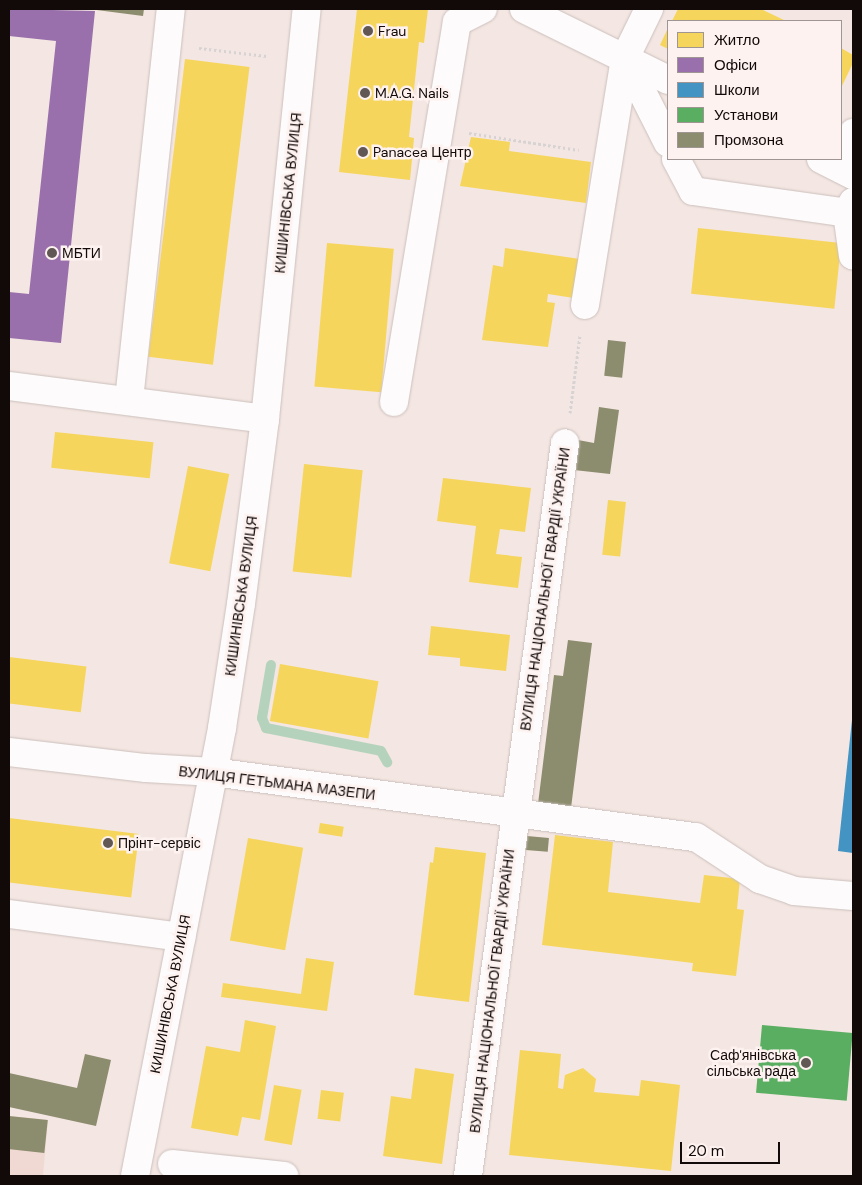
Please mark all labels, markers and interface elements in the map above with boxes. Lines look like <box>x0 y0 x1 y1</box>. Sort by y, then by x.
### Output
legend <box>667 20 842 160</box>
place label: Frau <box>378 23 406 39</box>
marker: Frau <box>362 25 374 37</box>
text: Житло <box>714 30 760 50</box>
text: Офіси <box>714 55 757 75</box>
text: Школи <box>714 80 760 100</box>
place label: M.A.G. Nails <box>375 85 449 101</box>
marker: M.A.G. Nails <box>359 87 371 99</box>
text: Установи <box>714 105 778 125</box>
street label: КИШИНІВСЬКА ВУЛИЦЯ <box>271 112 305 274</box>
text: Промзона <box>714 130 783 150</box>
place label: Panacea Центр <box>373 144 471 160</box>
marker: Panacea Центр <box>357 146 369 158</box>
place label: МБТИ <box>62 245 101 261</box>
marker: МБТИ <box>46 247 58 259</box>
street label: ВУЛИЦЯ НАЦІОНАЛЬНОЇ ГВАРДІЇ УКРАЇНИ <box>517 446 573 732</box>
street label: КИШИНІВСЬКА ВУЛИЦЯ <box>221 515 261 677</box>
street label: ВУЛИЦЯ ГЕТЬМАНА МАЗЕПИ <box>178 763 376 803</box>
place label: Прінт-сервіс <box>118 835 201 851</box>
marker: Прінт-сервіс <box>102 837 114 849</box>
street label: ВУЛИЦЯ НАЦІОНАЛЬНОЇ ГВАРДІЇ УКРАЇНИ <box>466 848 518 1134</box>
street label: КИШИНІВСЬКА ВУЛИЦЯ <box>146 913 194 1075</box>
place label: Саф'янівська сільська рада <box>707 1047 796 1080</box>
marker: Саф'янівська сільська рада <box>800 1057 812 1069</box>
scale bar <box>682 1132 782 1164</box>
text: 20 m <box>688 1141 724 1161</box>

